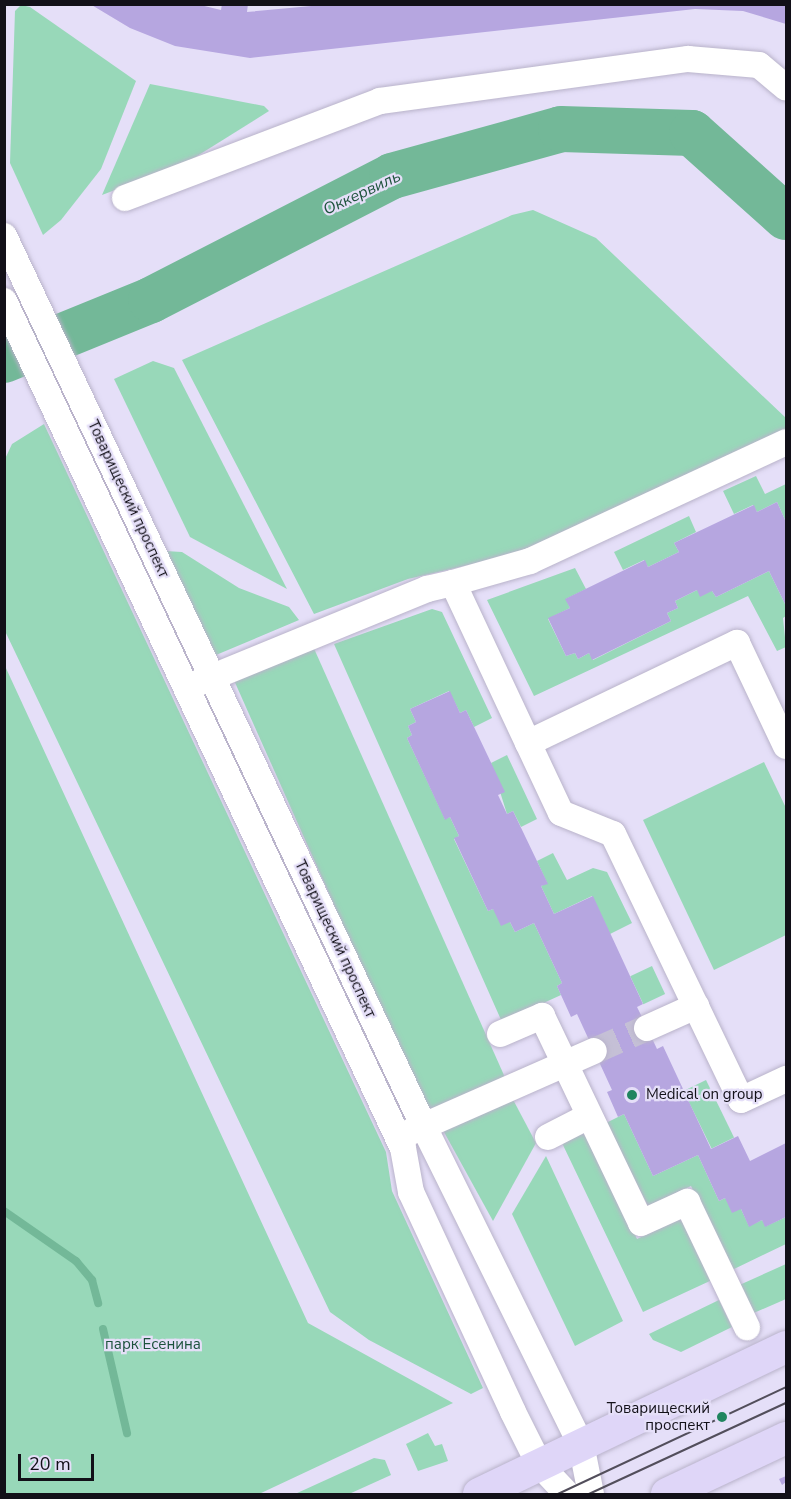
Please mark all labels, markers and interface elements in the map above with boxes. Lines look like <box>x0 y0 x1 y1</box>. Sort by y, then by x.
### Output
water label: Оккервиль <box>320 167 404 219</box>
street label: Товарищеский проспект <box>84 417 172 581</box>
street label: Товарищеский проспект <box>291 857 379 1021</box>
marker: Medical on group <box>623 1086 641 1104</box>
place label: Medical on group <box>646 1086 762 1104</box>
park label: парк Есенина <box>105 1336 201 1354</box>
place label: Товарищеский проспект <box>607 1399 710 1434</box>
marker: Товарищеский проспект <box>715 1410 729 1424</box>
scale bar <box>21 1442 98 1480</box>
text: 20 m <box>29 1452 71 1476</box>

